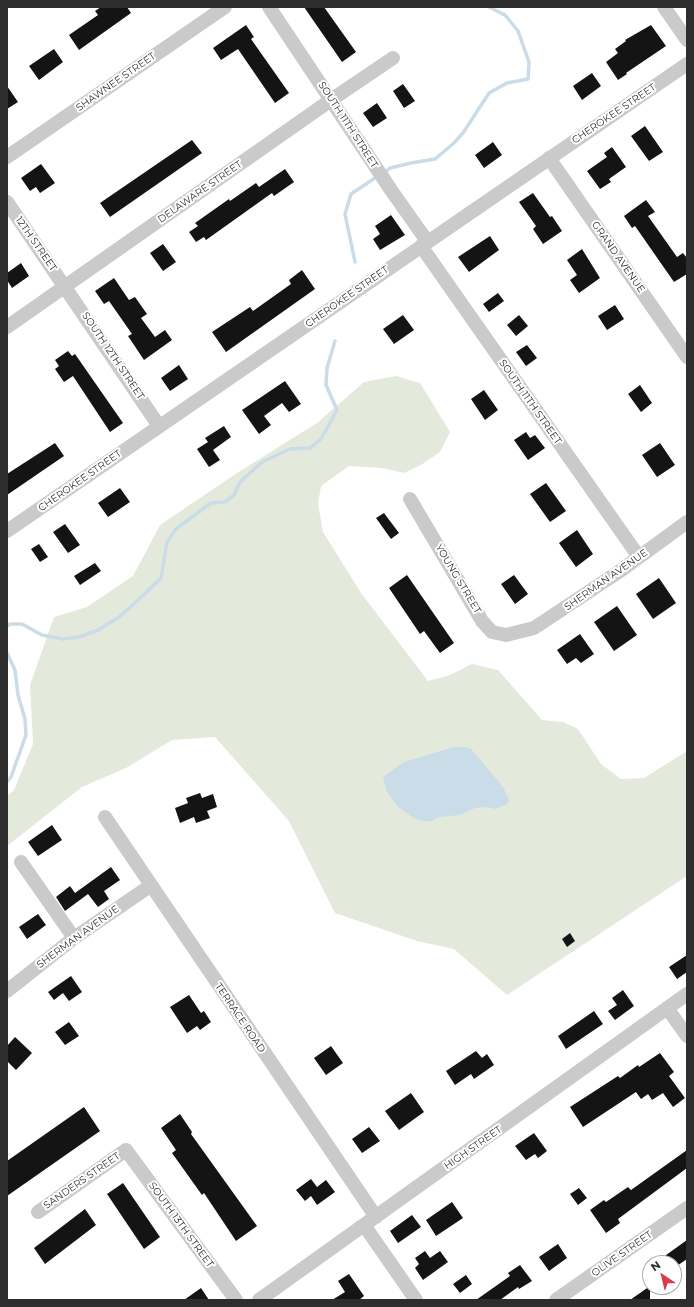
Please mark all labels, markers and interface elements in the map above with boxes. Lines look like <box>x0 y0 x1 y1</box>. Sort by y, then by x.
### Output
street label: SHAWNEE STREET <box>74 50 158 114</box>
street label: SOUTH 11TH STREET <box>316 80 380 170</box>
street label: CHEROKEE STREET <box>570 81 658 147</box>
street label: DELAWARE STREET <box>155 158 245 226</box>
street label: 12TH STREET <box>13 214 59 274</box>
street label: GRAND AVENUE <box>589 219 647 295</box>
street label: CHEROKEE STREET <box>303 264 391 330</box>
street label: SOUTH 12TH STREET <box>79 310 147 402</box>
street label: SOUTH 11TH STREET <box>496 357 564 447</box>
street label: CHEROKEE STREET <box>36 448 124 514</box>
street label: YOUNG STREET <box>433 542 483 616</box>
street label: SHERMAN AVENUE <box>562 547 650 613</box>
street label: SHERMAN AVENUE <box>35 903 121 971</box>
street label: TERRACE ROAD <box>212 981 268 1055</box>
street label: HIGH STREET <box>442 1124 504 1172</box>
street label: SANDERS STREET <box>41 1150 123 1212</box>
street label: SOUTH 13TH STREET <box>146 1180 216 1270</box>
street label: OLIVE STREET <box>589 1229 655 1279</box>
north arrow <box>642 1255 682 1295</box>
text: N <box>648 1258 663 1274</box>

